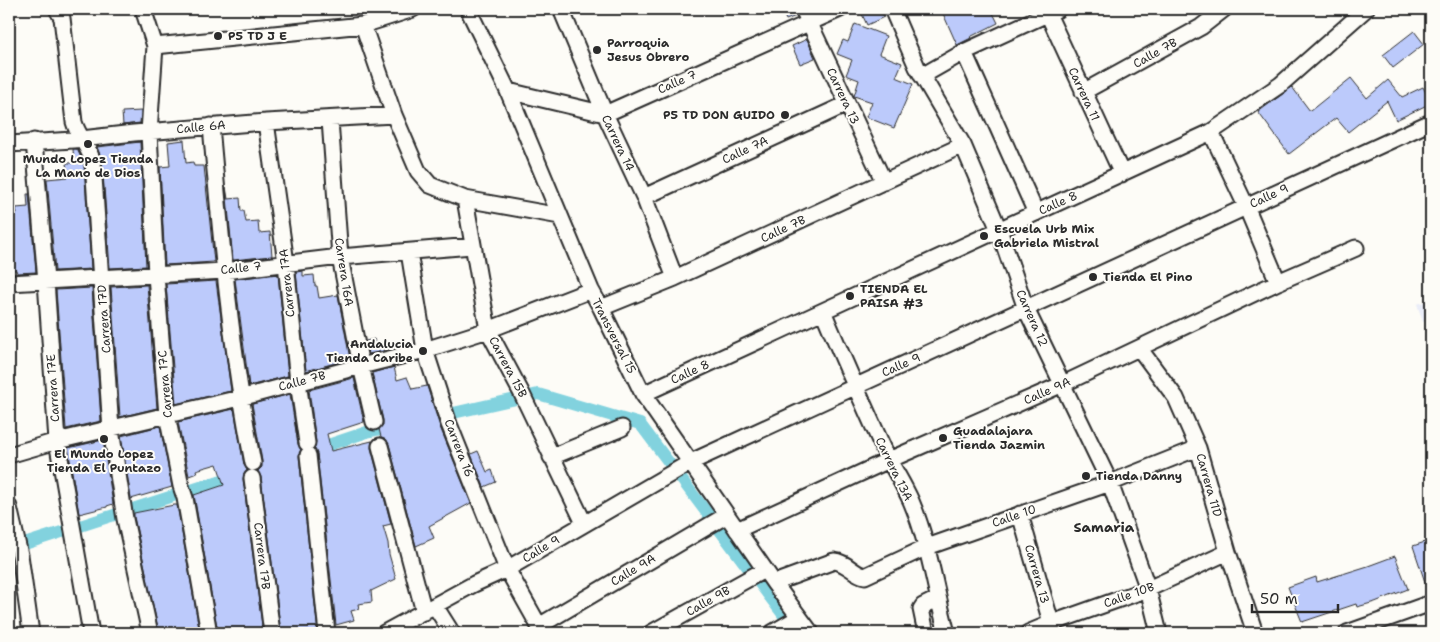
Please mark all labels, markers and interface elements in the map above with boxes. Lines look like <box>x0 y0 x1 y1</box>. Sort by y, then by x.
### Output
place label: P5 TD J E <box>228 28 287 44</box>
marker: P5 TD J E <box>212 30 224 42</box>
street label: Calle 7B <box>1130 34 1180 72</box>
place label: Parroquia Jesus Obrero <box>607 35 689 65</box>
marker: Parroquia Jesus Obrero <box>591 44 603 56</box>
street label: Carrera 13 <box>823 65 863 127</box>
street label: Carrera 11 <box>1065 65 1103 123</box>
street label: Calle 7 <box>655 66 699 98</box>
place label: P5 TD DON GUIDO <box>663 107 775 123</box>
marker: P5 TD DON GUIDO <box>779 109 791 121</box>
street label: Carrera 14 <box>598 112 638 174</box>
street label: Calle 6A <box>176 117 227 137</box>
street label: Calle 7A <box>719 132 771 168</box>
marker: Mundo Lopez Tienda La Mano de Dios <box>82 138 94 150</box>
place label: Mundo Lopez Tienda La Mano de Dios <box>23 151 154 181</box>
street label: Calle 9 <box>1247 180 1291 212</box>
street label: Calle 8 <box>1036 187 1080 219</box>
street label: Calle 7B <box>758 212 808 246</box>
place label: Escuela Urb Mix Gabriela Mistral <box>994 221 1099 251</box>
marker: Escuela Urb Mix Gabriela Mistral <box>978 230 990 242</box>
street label: Carrera 16A <box>331 237 357 308</box>
street label: Carrera 17A <box>275 248 299 318</box>
street label: Calle 7 <box>220 258 262 278</box>
place label: Tienda El Pino <box>1103 269 1193 285</box>
marker: Tienda El Pino <box>1087 271 1099 283</box>
place label: TIENDA EL PAISA #3 <box>860 281 928 311</box>
street label: Carrera 17D <box>94 284 114 354</box>
street label: Carrera 12 <box>1012 287 1052 349</box>
marker: TIENDA EL PAISA #3 <box>844 290 856 302</box>
street label: Transversal 15 <box>588 296 640 376</box>
street label: Carrera 15B <box>485 334 531 400</box>
place label: Andalucia Tienda Caribe <box>326 336 414 366</box>
marker: Andalucia Tienda Caribe <box>417 345 429 357</box>
street label: Carrera 17C <box>154 349 176 419</box>
street label: Calle 9 <box>879 349 923 381</box>
street label: Carrera 17E <box>43 353 63 423</box>
street label: Calle 8 <box>668 356 712 388</box>
street label: Calle 7B <box>277 367 327 395</box>
street label: Calle 9A <box>1021 373 1073 408</box>
street label: Carrera 16 <box>441 417 477 479</box>
place label: Guadalajara Tienda Jazmin <box>953 423 1045 453</box>
marker: Guadalajara Tienda Jazmin <box>937 432 949 444</box>
marker: El Mundo Lopez Tienda El Puntazo <box>98 433 110 445</box>
street label: Carrera 13A <box>872 434 916 504</box>
place label: El Mundo Lopez Tienda El Puntazo <box>47 446 161 476</box>
street label: Carrera 11D <box>1192 451 1226 519</box>
place label: Tienda Danny <box>1096 468 1182 484</box>
marker: Tienda Danny <box>1080 470 1092 482</box>
street label: Calle 10 <box>990 501 1038 531</box>
district label: Samaria <box>1074 518 1135 536</box>
street label: Carrera 17B <box>250 521 274 591</box>
street label: Calle 9 <box>519 532 563 566</box>
street label: Carrera 13 <box>1021 543 1053 605</box>
street label: Calle 9A <box>608 550 659 590</box>
street label: Calle 10B <box>1101 578 1157 612</box>
street label: Calle 9B <box>683 582 733 620</box>
scale bar <box>1252 582 1339 614</box>
text: 50 m <box>1260 589 1298 609</box>

